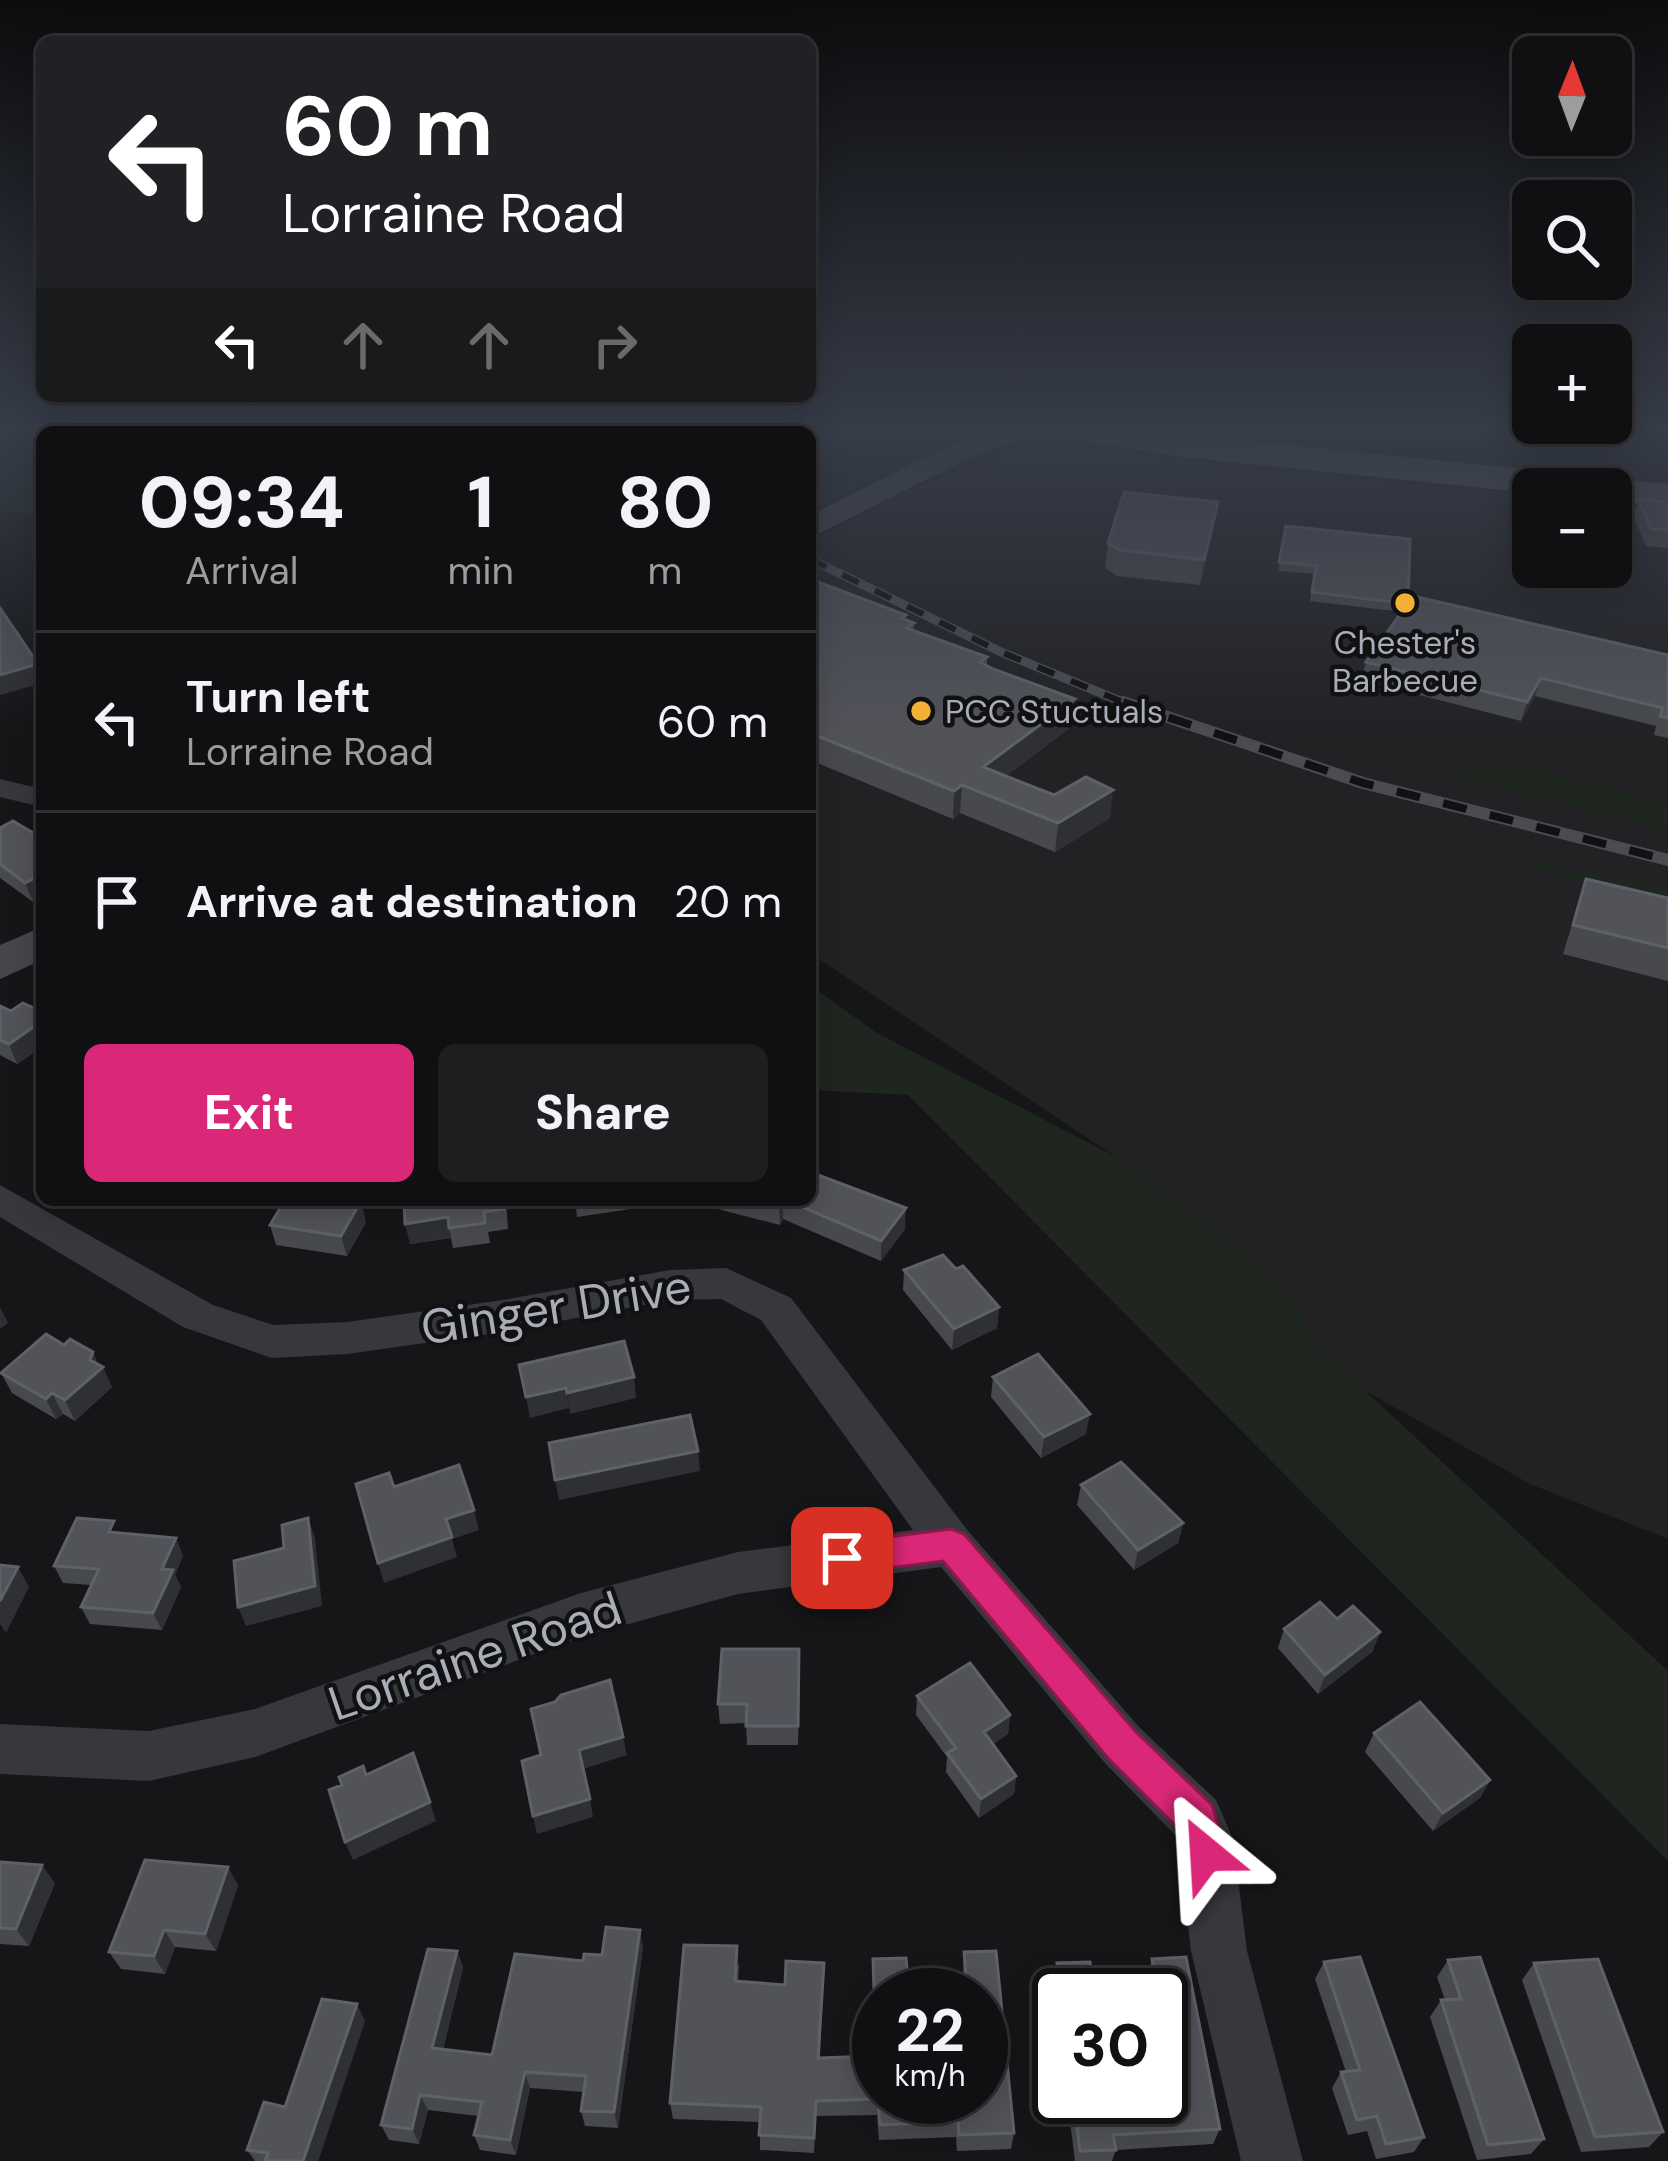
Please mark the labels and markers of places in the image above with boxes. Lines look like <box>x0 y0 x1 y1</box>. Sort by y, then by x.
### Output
marker: Chester's Barbecue <box>1392 590 1418 616</box>
place label: Chester's Barbecue <box>1332 621 1478 702</box>
place label: PCC Stuctuals <box>945 690 1163 733</box>
marker: PCC Stuctuals <box>908 698 934 724</box>
pin <box>791 1507 893 1609</box>

